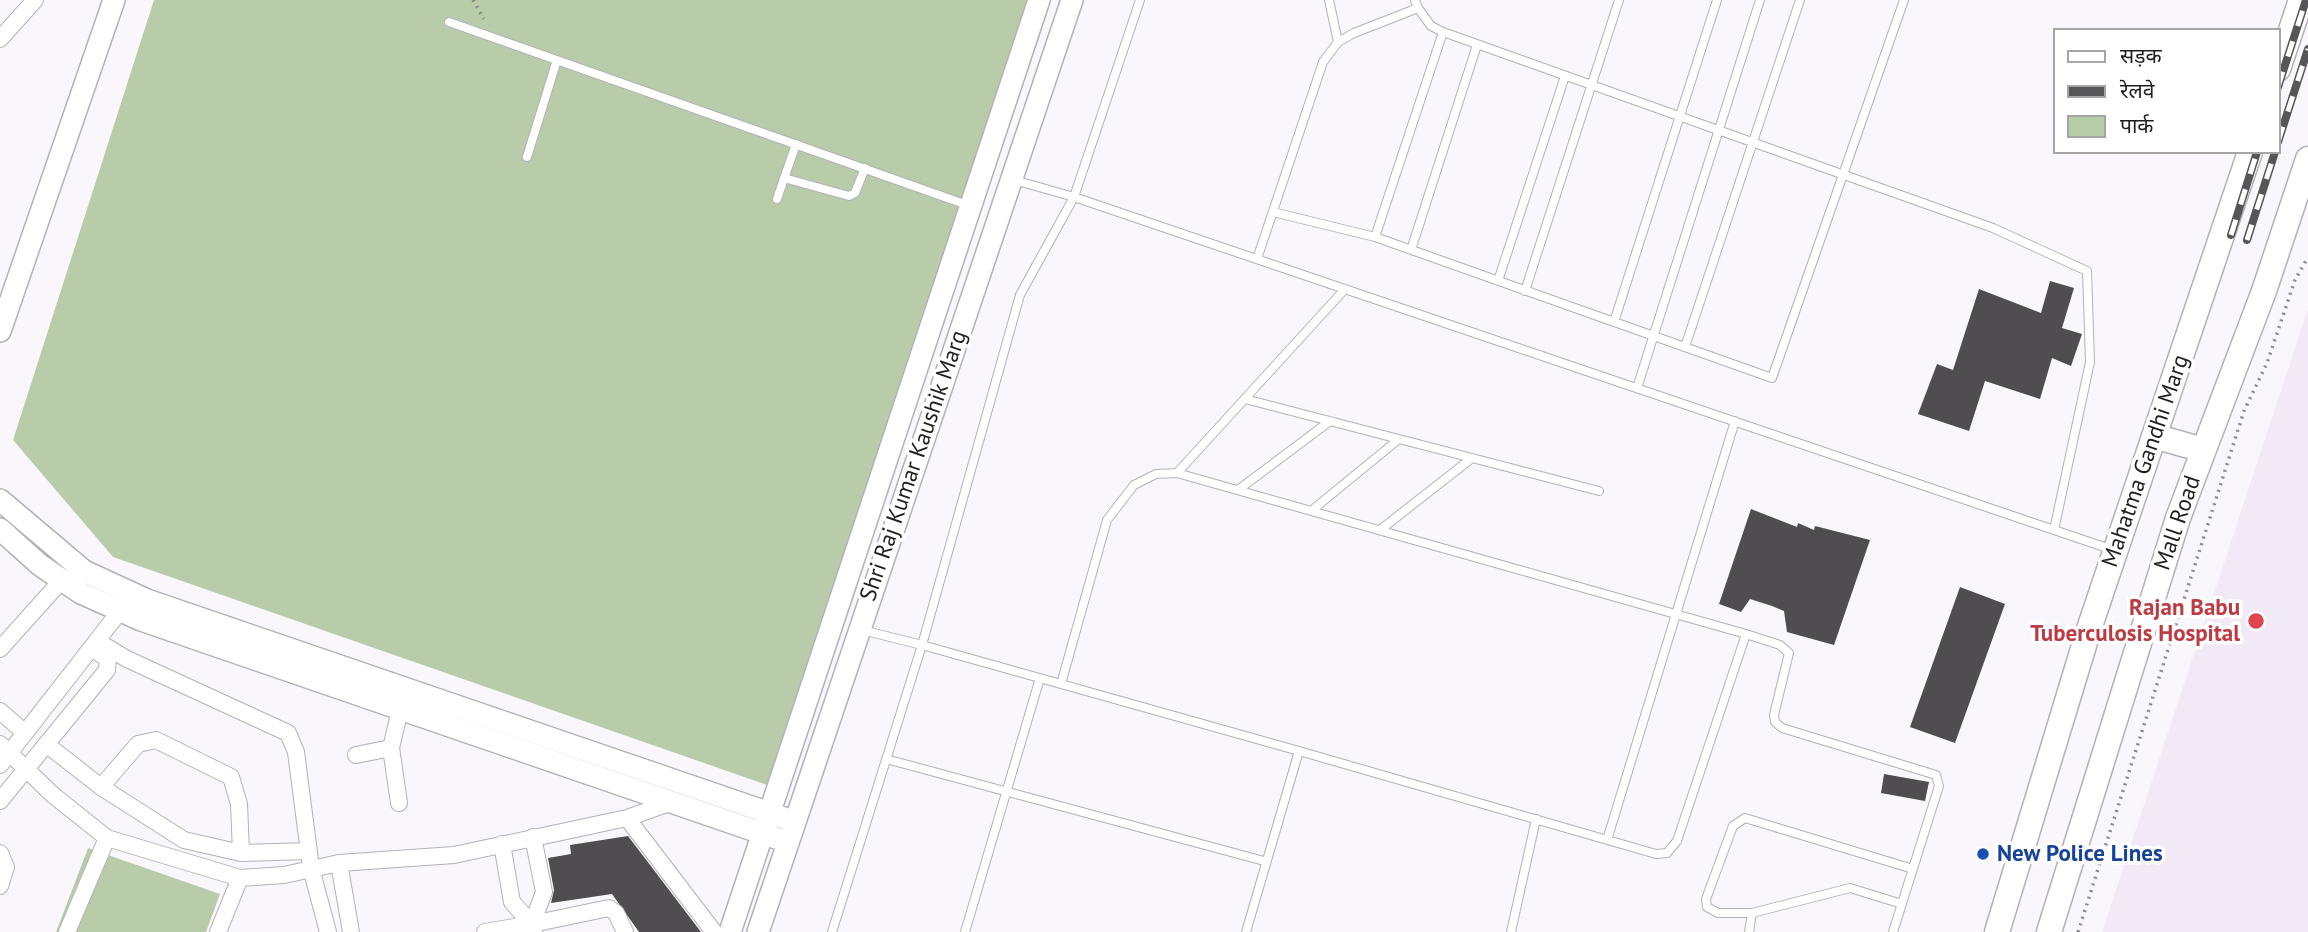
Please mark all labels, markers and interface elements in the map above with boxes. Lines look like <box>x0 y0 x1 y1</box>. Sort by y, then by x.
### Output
legend <box>2052 28 2280 154</box>
text: सड़क <box>2120 42 2162 69</box>
text: रेलवे <box>2120 77 2155 104</box>
text: पार्क <box>2120 112 2154 139</box>
street label: Shri Raj Kumar Kaushik Marg <box>855 327 973 605</box>
street label: Mahatma Gandhi Marg <box>2097 351 2195 571</box>
street label: Mall Road <box>2149 472 2207 574</box>
place label: Rajan Babu Tuberculosis Hospital <box>2030 594 2240 648</box>
marker: Rajan Babu Tuberculosis Hospital <box>2246 611 2266 631</box>
place label: New Police Lines <box>1997 840 2163 868</box>
marker: New Police Lines <box>1975 846 1991 862</box>

